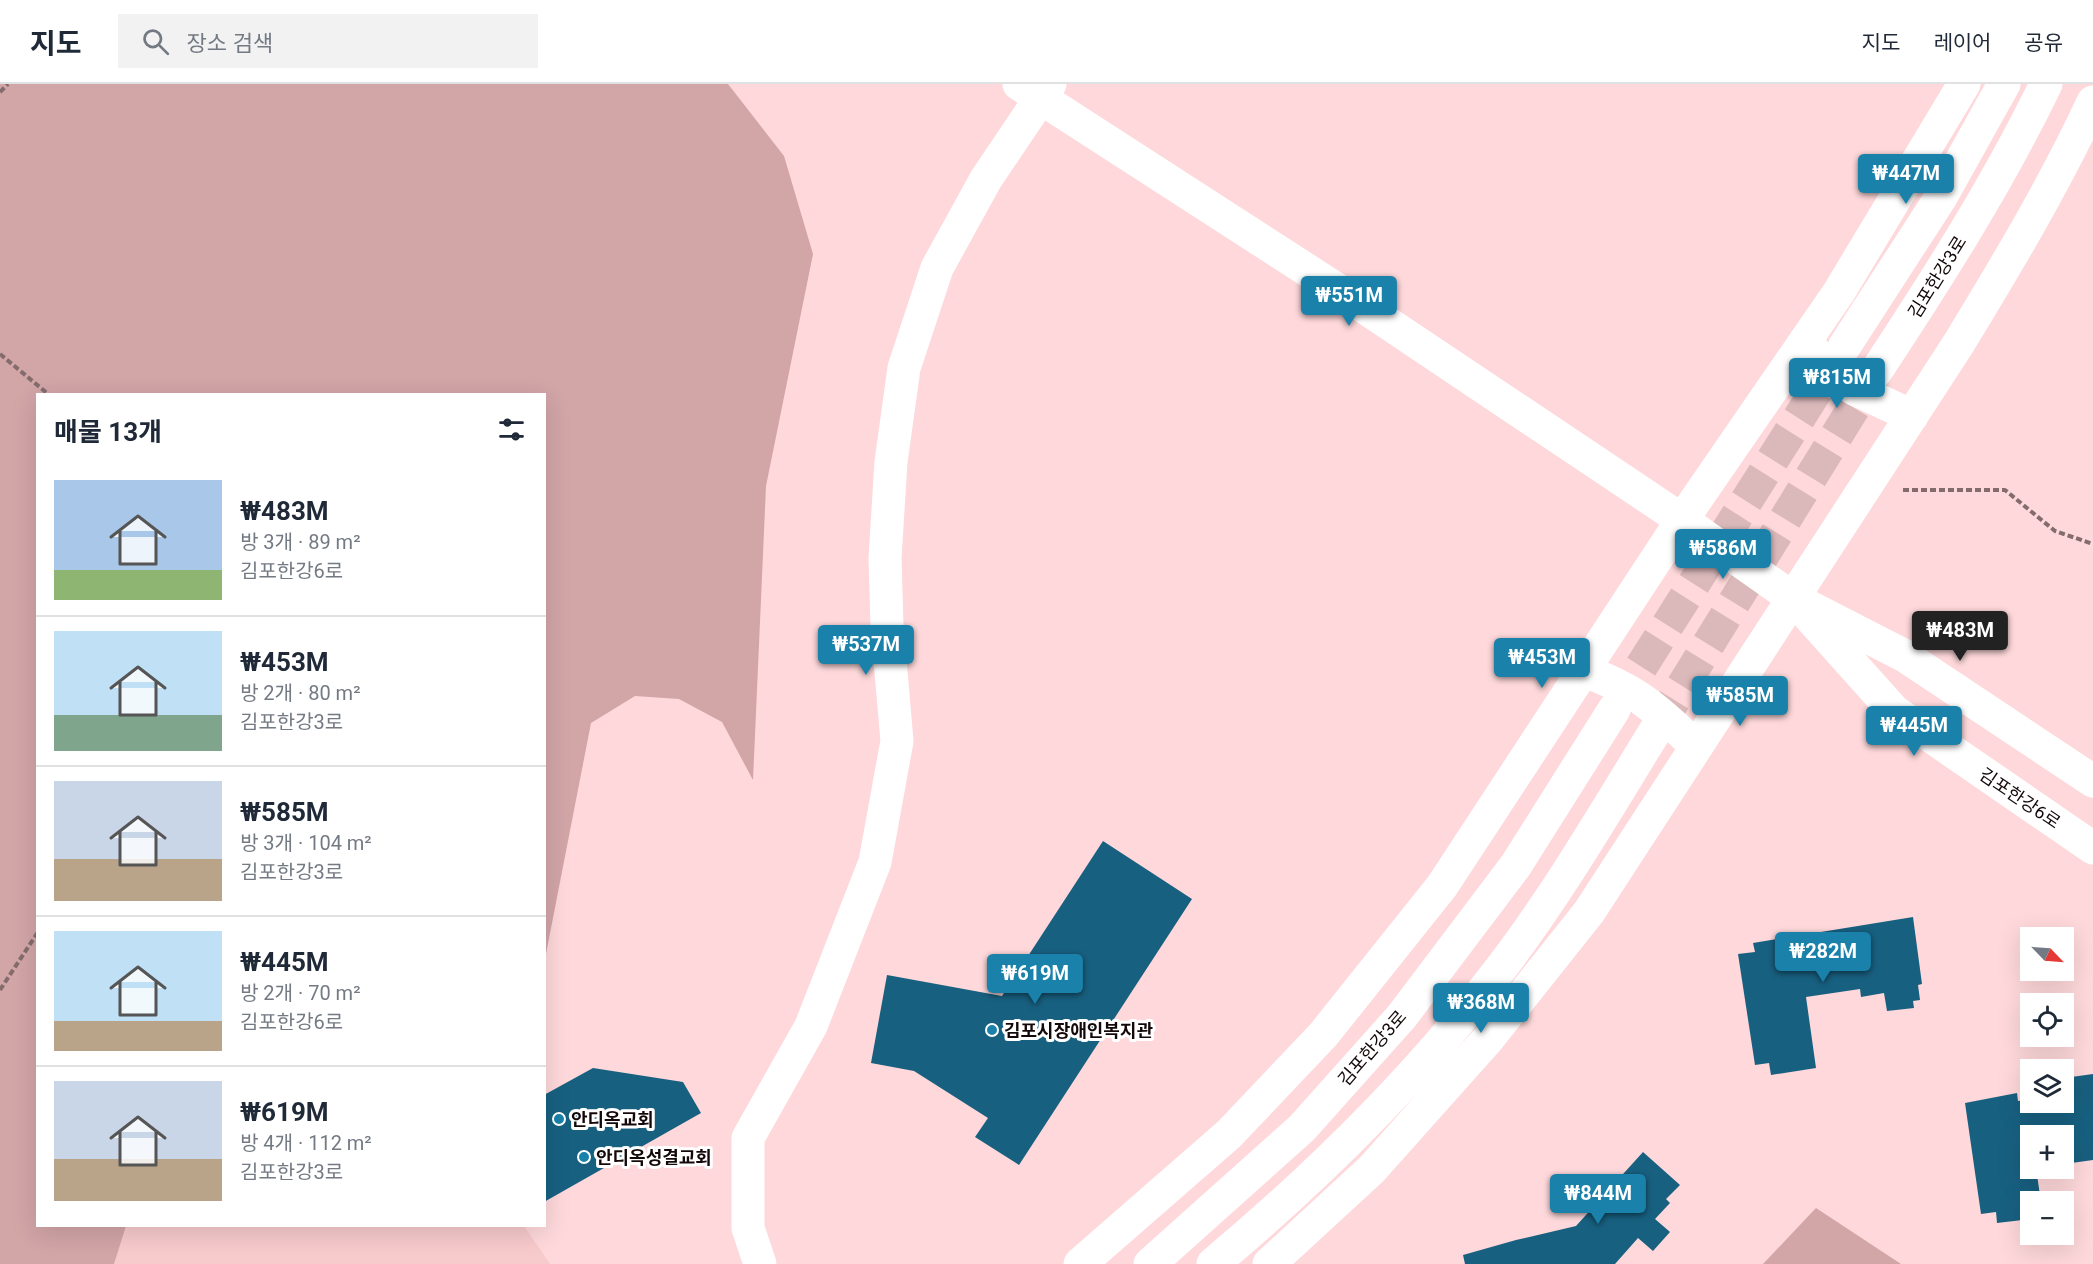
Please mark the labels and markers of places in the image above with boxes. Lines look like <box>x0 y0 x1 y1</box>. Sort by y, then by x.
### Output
pin: ₩447M <box>1864 154 1948 205</box>
pin: ₩551M <box>1307 276 1391 327</box>
pin: ₩815M <box>1795 358 1879 409</box>
pin: ₩586M <box>1681 529 1765 580</box>
pin: ₩483M <box>1918 611 2002 662</box>
pin: ₩537M <box>824 625 908 676</box>
pin: ₩453M <box>1500 638 1584 689</box>
pin: ₩585M <box>1698 676 1782 727</box>
pin: ₩445M <box>1872 706 1956 757</box>
pin: ₩282M <box>1781 932 1865 983</box>
pin: ₩619M <box>993 954 1077 1005</box>
pin: ₩368M <box>1439 983 1523 1034</box>
place label: 김포시장애인복지관 <box>1004 1020 1153 1041</box>
marker: 김포시장애인복지관 <box>985 1023 999 1037</box>
place label: 안디옥교회 <box>571 1109 654 1130</box>
marker: 안디옥교회 <box>552 1112 566 1126</box>
place label: 안디옥성결교회 <box>596 1147 712 1168</box>
marker: 안디옥성결교회 <box>577 1150 591 1164</box>
pin: ₩844M <box>1556 1174 1640 1225</box>

